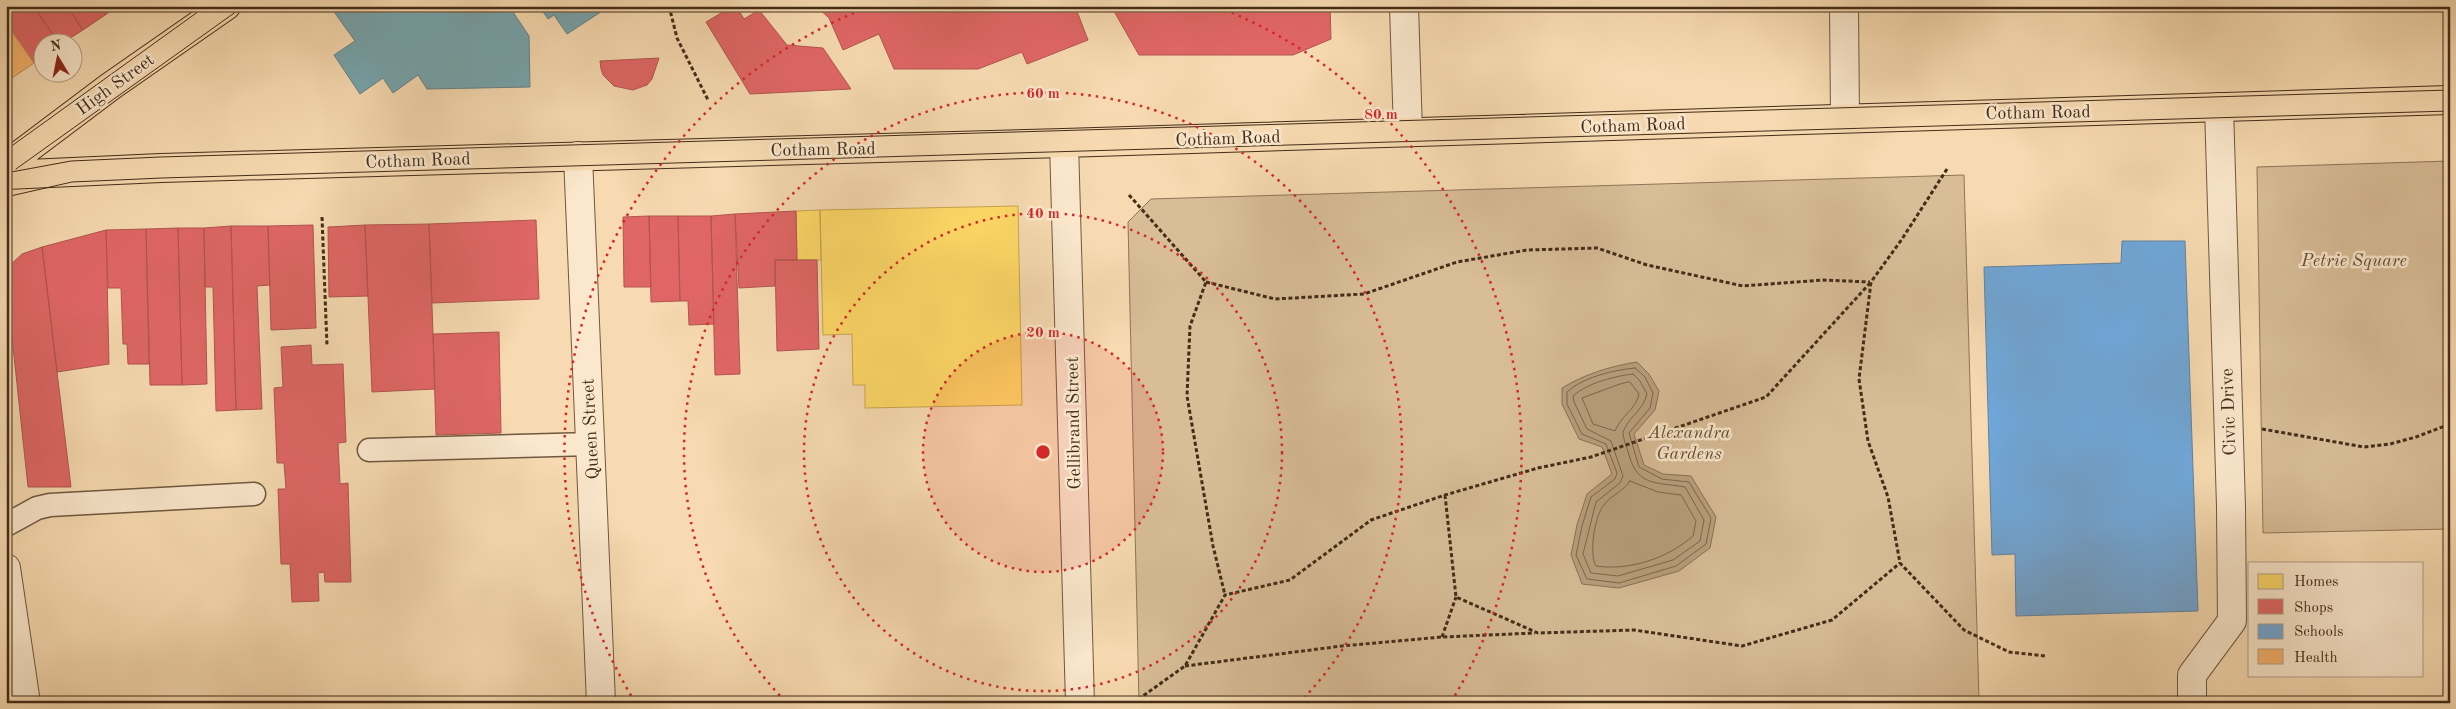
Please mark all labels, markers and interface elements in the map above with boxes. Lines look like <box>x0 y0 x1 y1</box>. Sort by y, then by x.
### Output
north arrow <box>32 32 82 82</box>
text: N <box>49 38 63 54</box>
street label: High Street <box>73 51 158 119</box>
text: 60 m <box>1026 87 1060 102</box>
street label: Cotham Road <box>1985 103 2091 123</box>
text: 80 m <box>1364 108 1398 123</box>
street label: Cotham Road <box>1580 115 1686 137</box>
street label: Cotham Road <box>1175 128 1281 150</box>
street label: Cotham Road <box>770 140 876 160</box>
street label: Cotham Road <box>365 150 471 172</box>
text: 40 m <box>1026 207 1060 222</box>
park label: Petrie Square <box>2300 252 2407 270</box>
text: 20 m <box>1026 326 1060 341</box>
street label: Gellibrand Street <box>1064 356 1084 490</box>
street label: Civic Drive <box>2218 368 2240 456</box>
street label: Queen Street <box>579 378 603 480</box>
park label: Alexandra Gardens <box>1647 424 1731 463</box>
centre of rings <box>1034 443 1052 461</box>
legend <box>2248 562 2424 676</box>
text: Homes <box>2294 575 2339 590</box>
text: Shops <box>2294 601 2333 616</box>
text: Schools <box>2294 625 2343 640</box>
text: Health <box>2294 651 2338 666</box>

